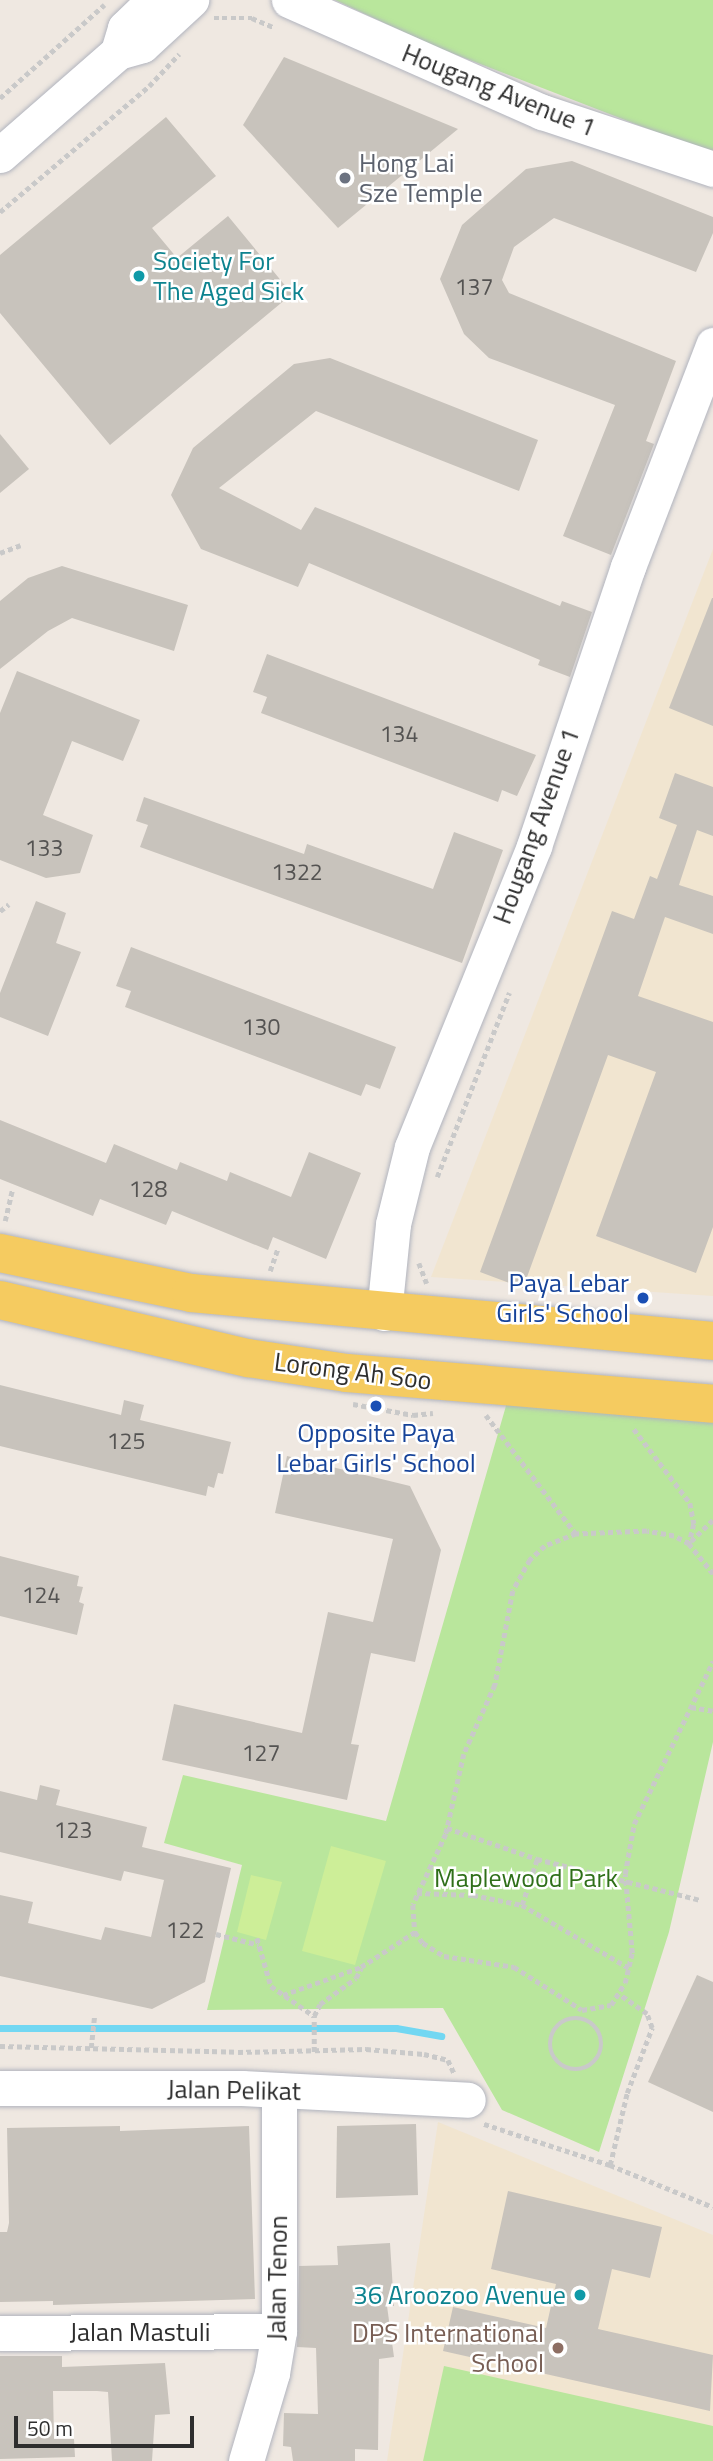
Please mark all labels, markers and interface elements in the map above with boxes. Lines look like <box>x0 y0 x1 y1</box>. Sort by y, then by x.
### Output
street label: Hougang Avenue 1 <box>398 37 600 143</box>
place label: Hong Lai Sze Temple <box>359 147 483 208</box>
marker: Hong Lai Sze Temple <box>337 170 353 186</box>
place label: Society For The Aged Sick <box>153 245 304 306</box>
marker: Society For The Aged Sick <box>131 268 147 284</box>
house number: 137 <box>455 273 493 301</box>
house number: 134 <box>380 720 418 748</box>
street label: Hougang Avenue 1 <box>486 724 586 928</box>
house number: 133 <box>25 834 63 862</box>
house number: 1322 <box>271 858 323 886</box>
house number: 130 <box>242 1013 280 1041</box>
house number: 128 <box>129 1175 167 1203</box>
place label: Paya Lebar Girls' School <box>496 1267 629 1328</box>
marker: Paya Lebar Girls' School <box>635 1290 651 1306</box>
street label: Lorong Ah Soo <box>273 1346 433 1396</box>
marker: Opposite Paya Lebar Girls' School <box>368 1398 384 1414</box>
place label: Opposite Paya Lebar Girls' School <box>276 1417 476 1478</box>
house number: 125 <box>107 1427 145 1455</box>
house number: 124 <box>22 1581 60 1609</box>
house number: 127 <box>242 1739 280 1767</box>
house number: 123 <box>54 1816 92 1844</box>
park label: Maplewood Park <box>434 1862 618 1894</box>
house number: 122 <box>166 1916 204 1944</box>
street label: Jalan Pelikat <box>167 2073 301 2107</box>
street label: Jalan Tenon <box>260 2215 294 2341</box>
place label: 36 Aroozoo Avenue <box>353 2279 566 2311</box>
marker: 36 Aroozoo Avenue <box>572 2287 588 2303</box>
street label: Jalan Mastuli <box>70 2316 210 2348</box>
place label: DPS International School <box>352 2317 544 2378</box>
marker: DPS International School <box>550 2340 566 2356</box>
scale bar <box>18 2402 198 2446</box>
text: 50 m <box>27 2412 73 2444</box>

